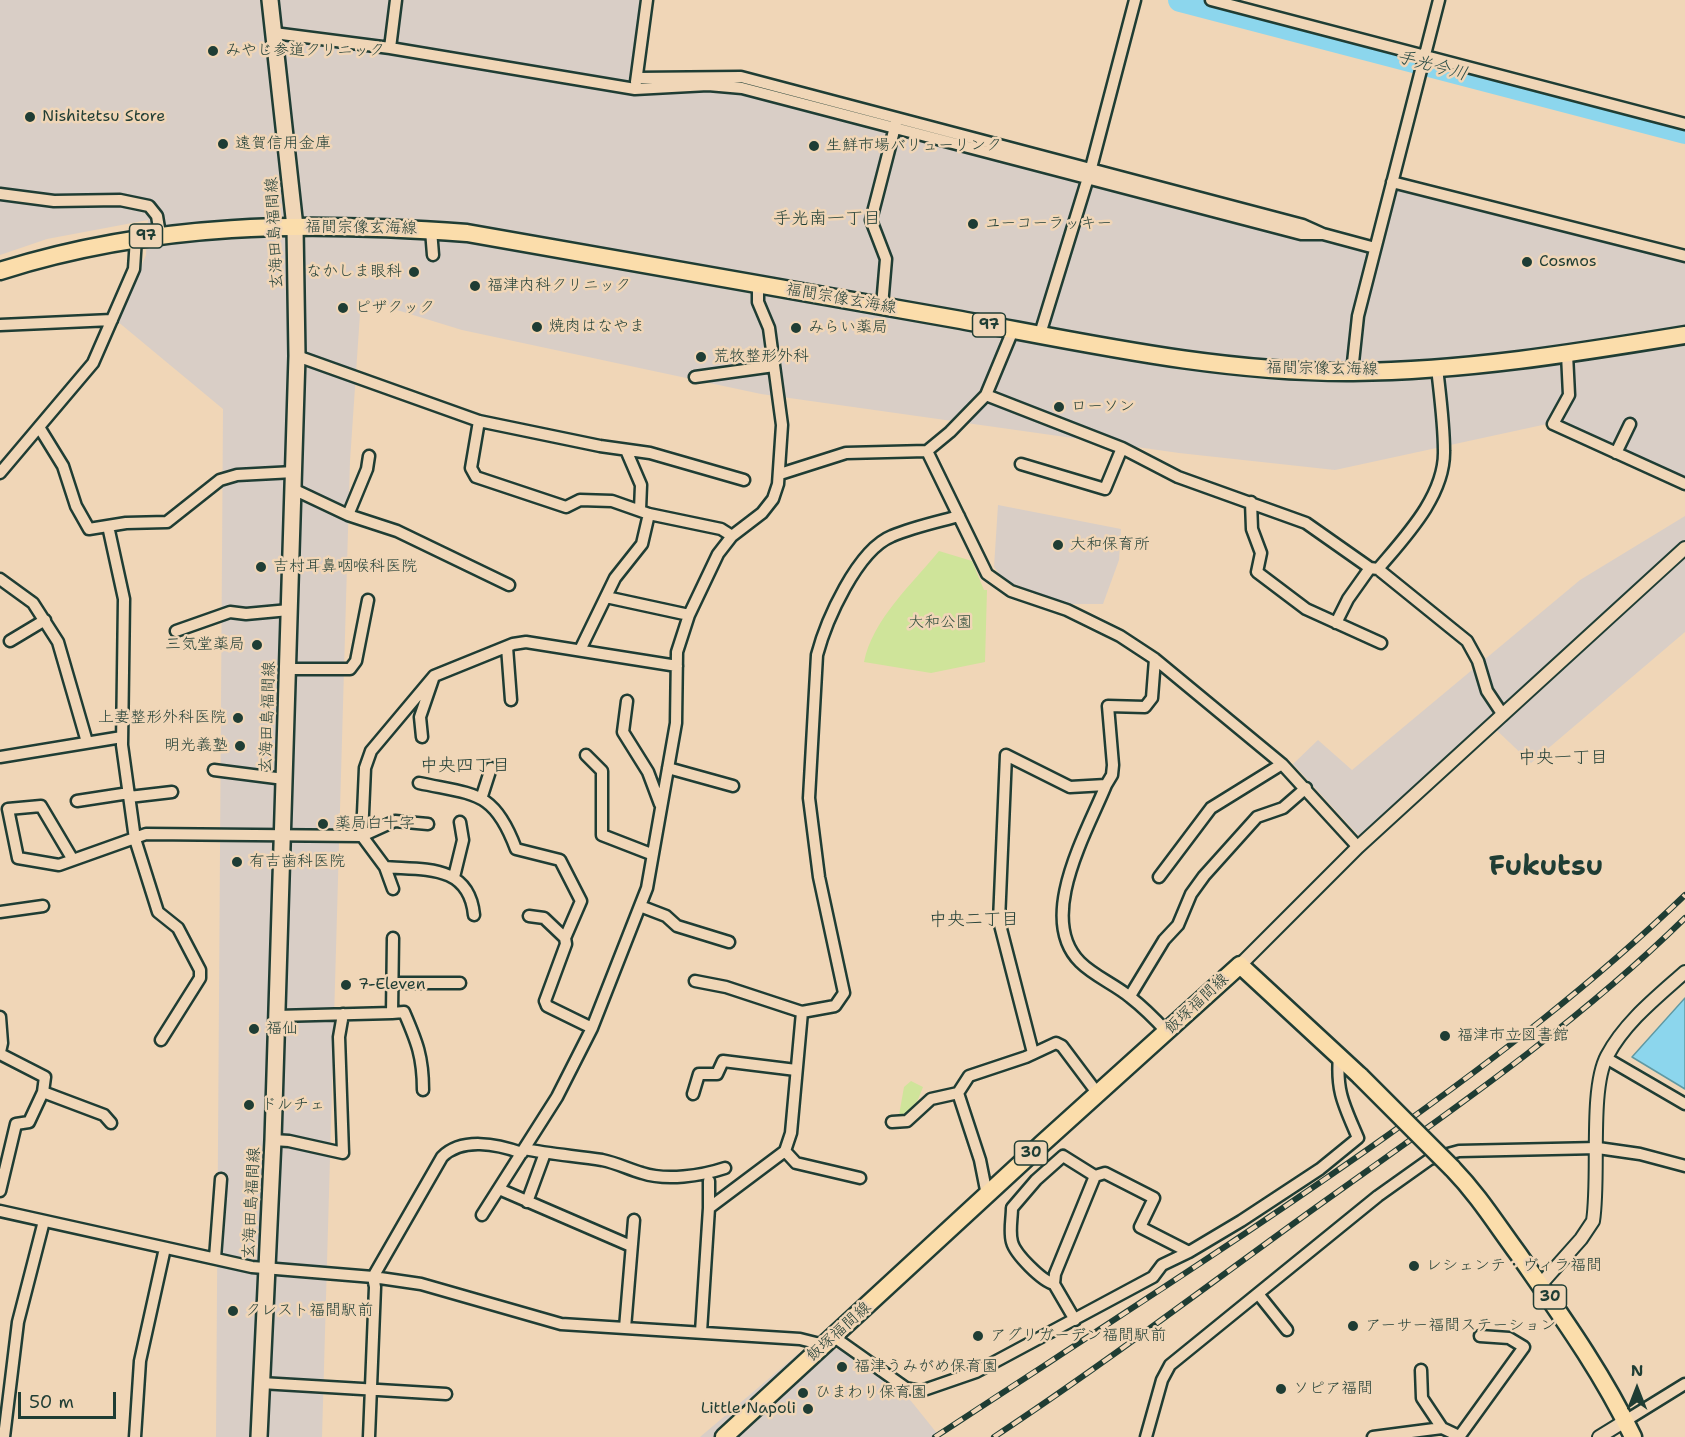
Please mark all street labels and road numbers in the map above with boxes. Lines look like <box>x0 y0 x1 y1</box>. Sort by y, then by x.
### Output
street label: 玄海田島福間線 <box>262 177 288 289</box>
street label: 福間宗像玄海線 <box>305 217 417 239</box>
road number: 97 <box>130 224 162 248</box>
street label: 福間宗像玄海線 <box>784 280 898 318</box>
road number: 97 <box>972 313 1006 337</box>
street label: 福間宗像玄海線 <box>1266 358 1378 380</box>
street label: 玄海田島福間線 <box>256 661 280 773</box>
street label: 飯塚福間線 <box>1161 970 1233 1038</box>
road number: 30 <box>1014 1141 1048 1165</box>
street label: 玄海田島福間線 <box>239 1147 265 1259</box>
road number: 30 <box>1534 1285 1566 1309</box>
street label: 飯塚福間線 <box>803 1298 875 1366</box>

